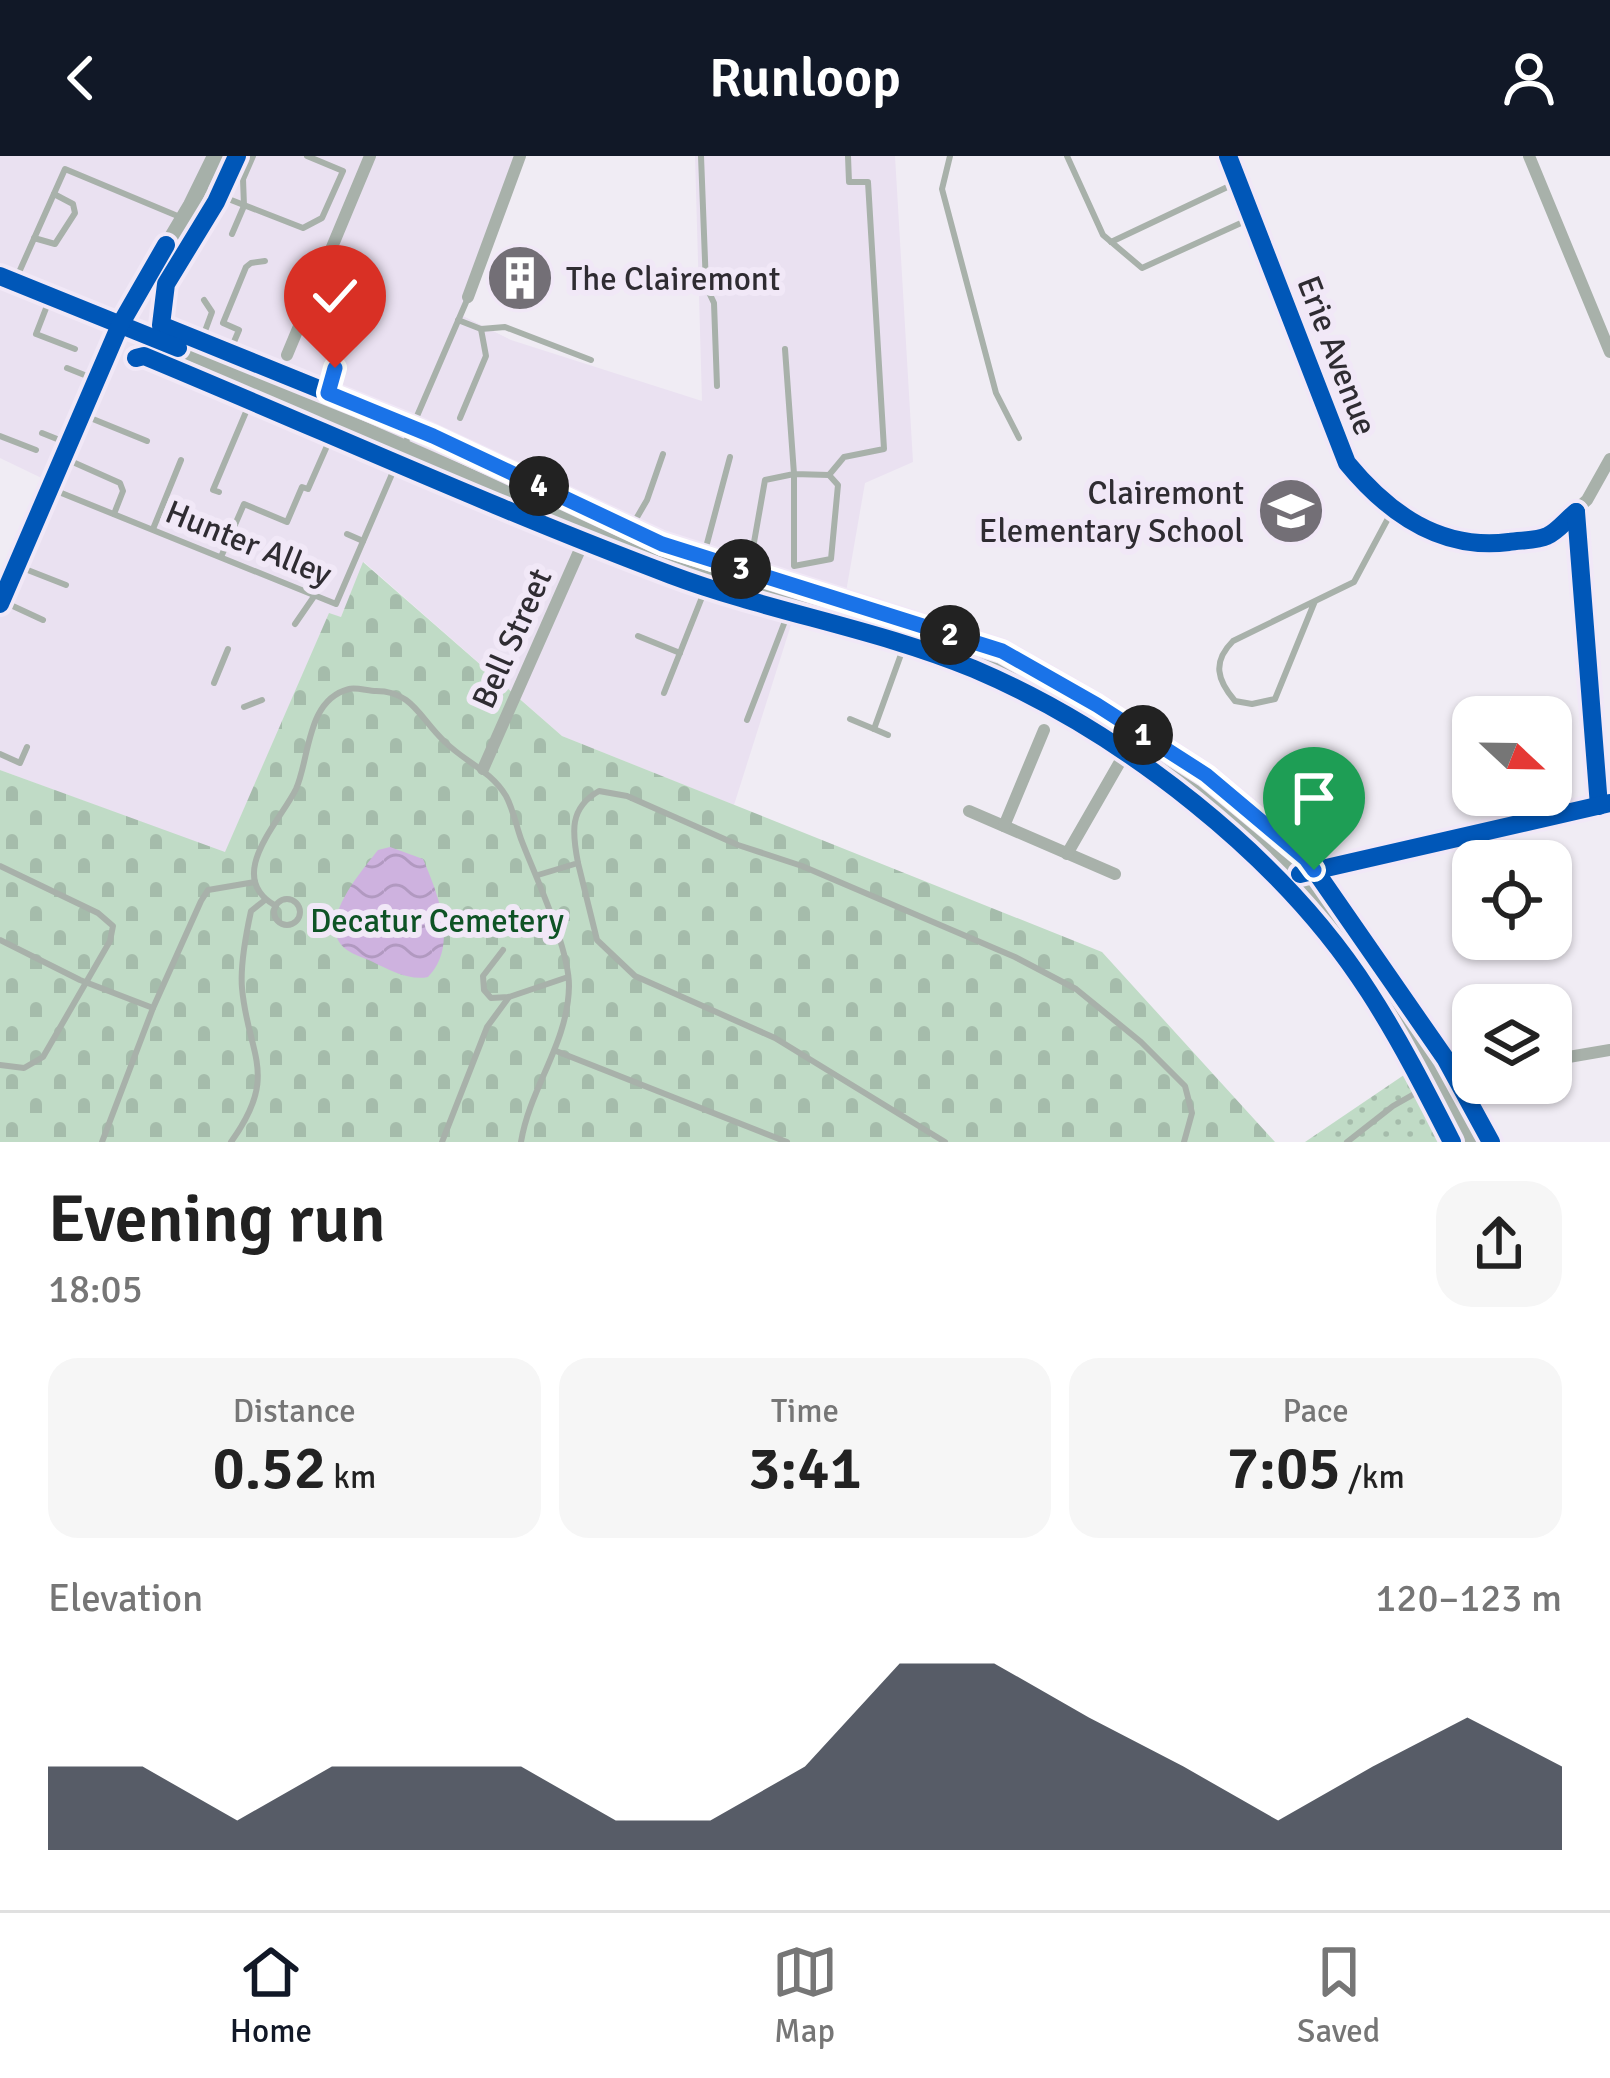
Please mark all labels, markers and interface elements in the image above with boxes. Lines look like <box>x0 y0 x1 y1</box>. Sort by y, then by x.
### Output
icon: back <box>48 45 114 111</box>
text: Runloop <box>709 45 901 112</box>
icon: person <box>1496 45 1562 111</box>
building icon: The Clairemont <box>485 243 555 313</box>
pin <box>284 245 386 368</box>
place label: The Clairemont <box>566 259 780 300</box>
icon: check <box>302 263 368 329</box>
street label: Erie Avenue <box>1287 270 1386 441</box>
pin: 4 <box>509 456 569 516</box>
text: 4 <box>530 465 548 506</box>
place label: Clairemont Elementary School <box>979 473 1244 552</box>
school or university icon: Clairemont Elementary School <box>1256 476 1326 546</box>
street label: Hunter Alley <box>159 492 338 595</box>
pin: 3 <box>711 539 771 599</box>
text: 3 <box>732 548 750 589</box>
street label: Bell Street <box>463 562 561 715</box>
pin: 2 <box>920 605 980 665</box>
text: 2 <box>941 614 959 655</box>
north arrow <box>1452 696 1572 816</box>
map controls <box>1452 696 1572 1104</box>
pin: 1 <box>1113 705 1173 765</box>
text: 1 <box>1134 714 1152 755</box>
pin <box>1263 747 1365 870</box>
icon: arrive <box>1281 765 1347 831</box>
button: locate <box>1452 840 1572 960</box>
park label: Decatur Cemetery <box>310 901 565 942</box>
button: layers <box>1452 984 1572 1104</box>
text: Evening run <box>48 1179 386 1260</box>
button: share <box>1436 1181 1562 1307</box>
text: 18:05 <box>48 1265 143 1313</box>
text: Distance <box>233 1391 356 1432</box>
text: Time <box>771 1391 839 1432</box>
text: Pace <box>1282 1391 1349 1432</box>
text: 0.52 <box>212 1432 326 1506</box>
text: 3:41 <box>748 1432 862 1506</box>
text: 7:05 <box>1227 1432 1341 1506</box>
text: km <box>326 1457 376 1498</box>
text: /km <box>1341 1457 1405 1498</box>
text: Elevation <box>48 1574 203 1622</box>
text: 120–123 m <box>1375 1574 1562 1622</box>
tab: Home <box>230 1939 312 2052</box>
tab: Map <box>772 1939 838 2052</box>
tab: Saved <box>1297 1939 1380 2052</box>

